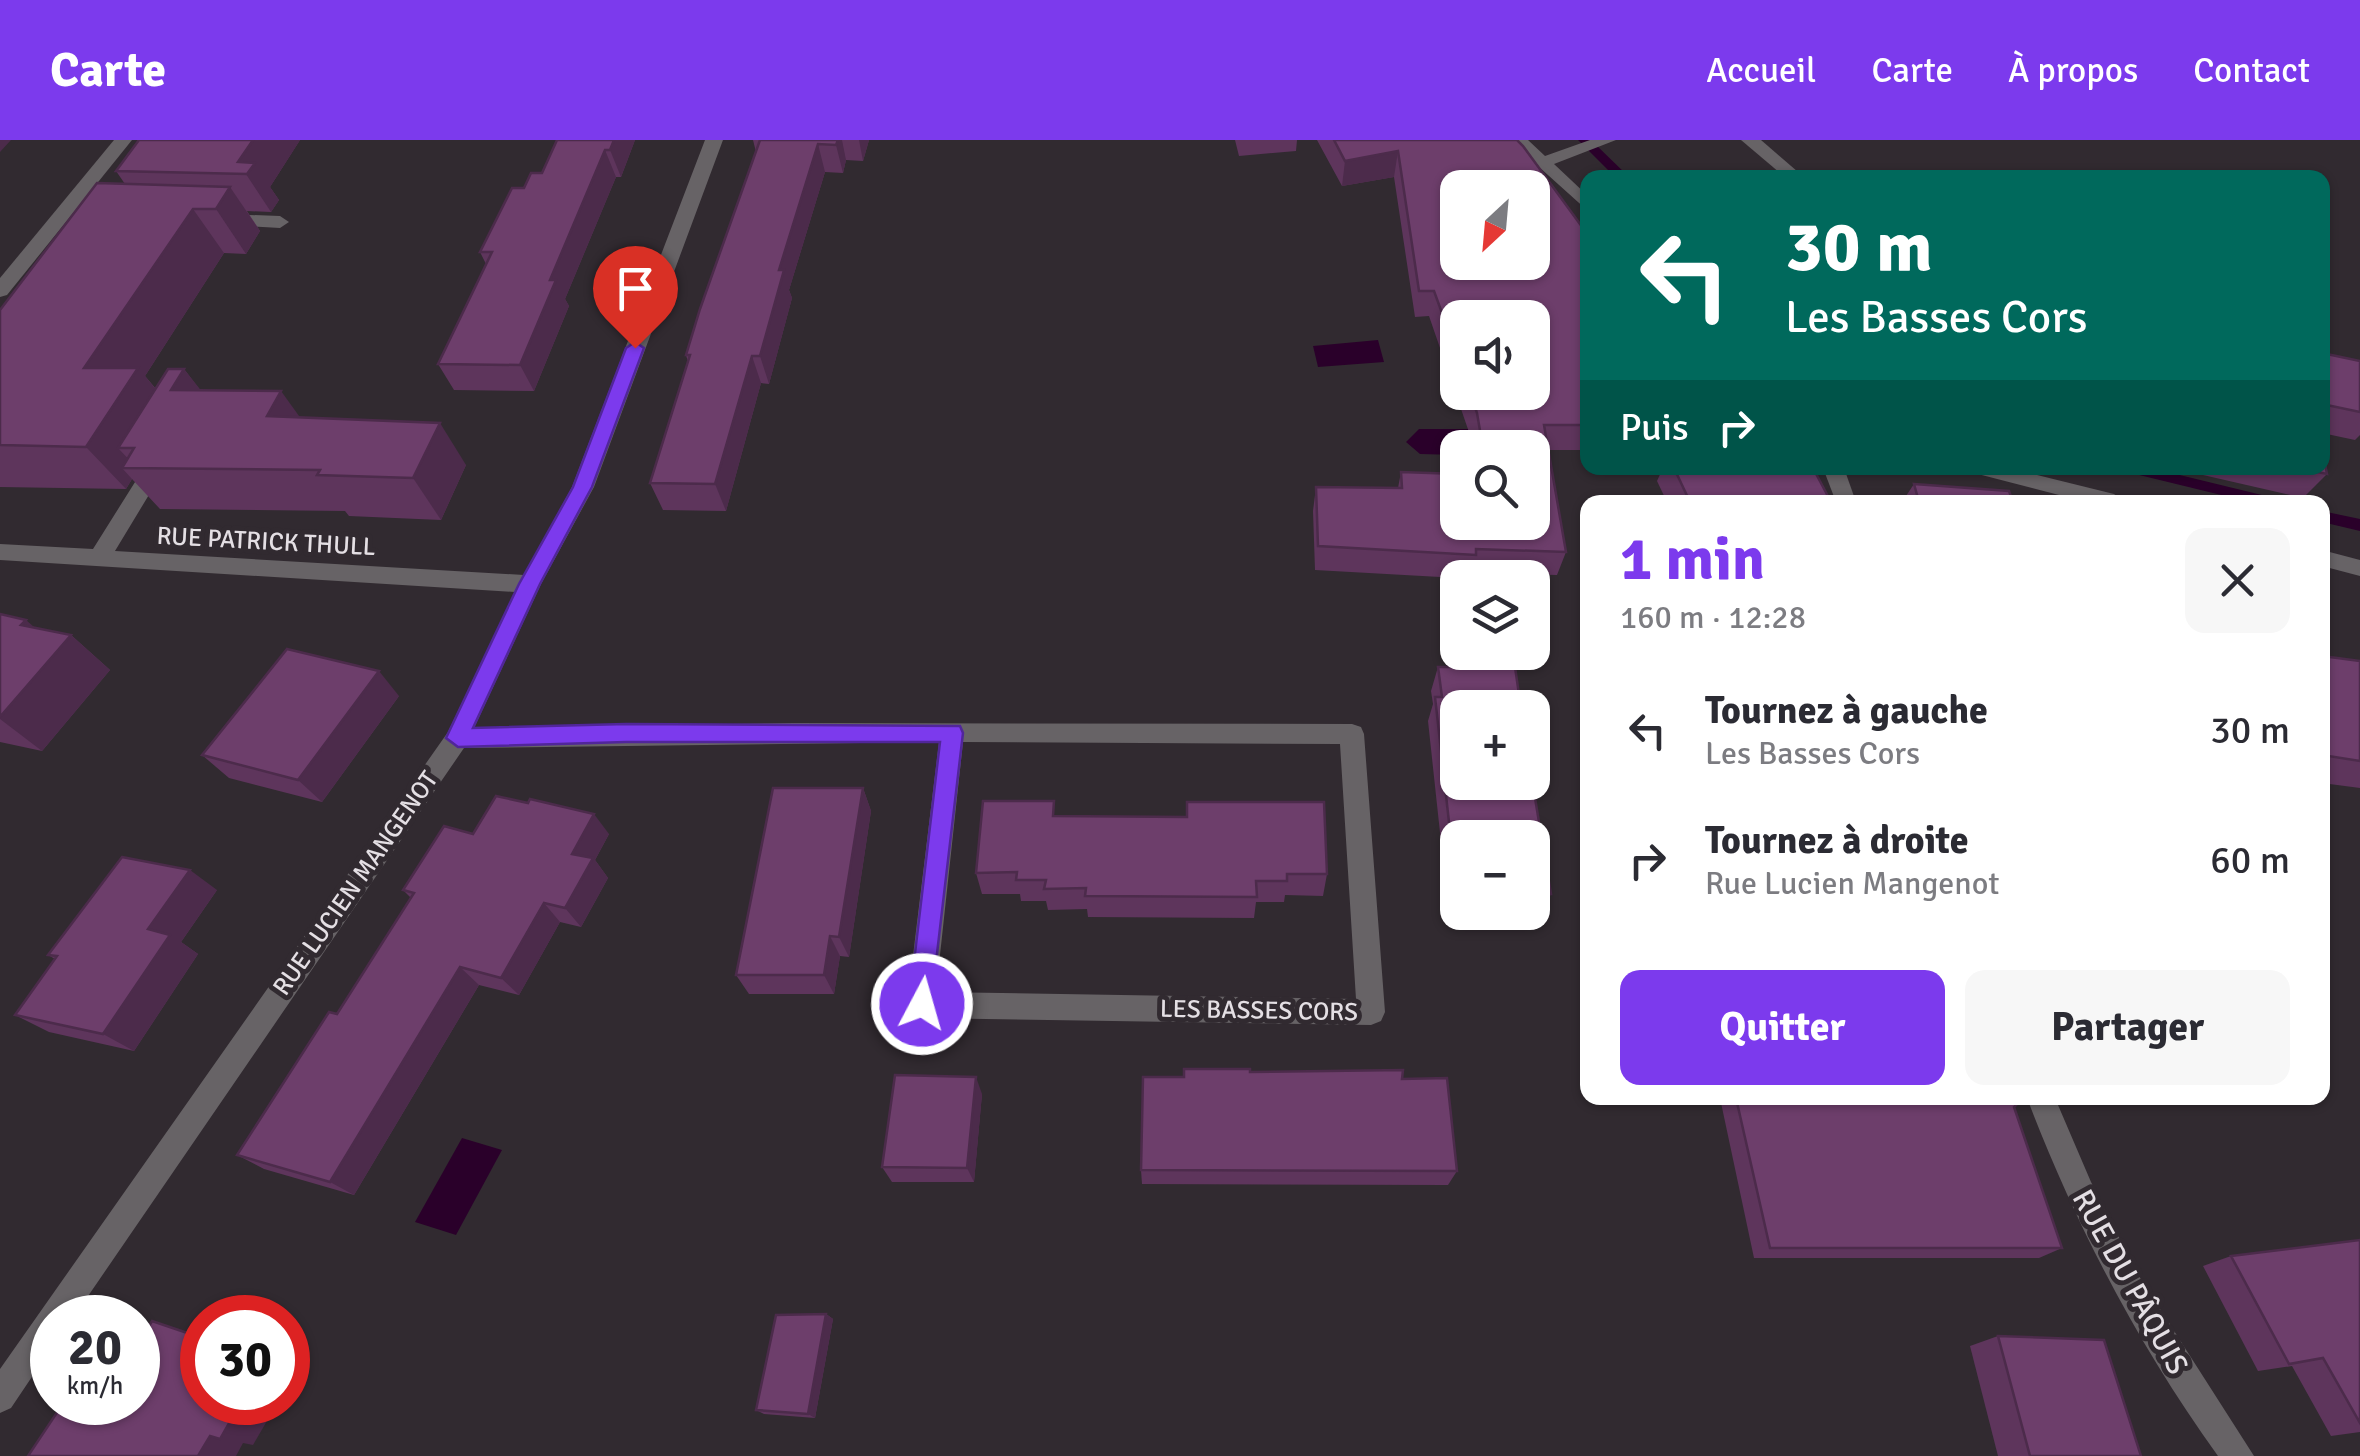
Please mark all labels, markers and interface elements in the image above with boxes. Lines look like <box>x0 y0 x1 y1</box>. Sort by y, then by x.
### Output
text: Carte <box>50 41 166 100</box>
text: Accueil <box>1706 49 1816 92</box>
text: Carte <box>1871 49 1953 92</box>
text: À propos <box>2008 49 2138 92</box>
text: Contact <box>2193 49 2310 92</box>
north arrow <box>1440 170 1550 280</box>
map controls <box>1440 170 1550 930</box>
text: 30 m <box>1785 204 1933 290</box>
icon: left <box>1620 210 1750 340</box>
pin <box>593 246 678 349</box>
icon: arrive <box>608 261 663 316</box>
text: Les Basses Cors <box>1785 290 2087 345</box>
button: sound <box>1440 300 1550 410</box>
icon: right <box>1709 400 1764 455</box>
text: Puis <box>1620 404 1689 451</box>
button: search <box>1440 430 1550 540</box>
street label: RUE PATRICK THULL <box>156 520 376 562</box>
text: 1 min <box>1620 523 1765 597</box>
button: close <box>2185 528 2290 633</box>
button: layers <box>1440 560 1550 670</box>
text: 160 m · 12:28 <box>1620 598 1806 637</box>
text: Tournez à gauche <box>1705 687 1988 734</box>
button: + <box>1440 690 1550 800</box>
icon: left <box>1620 703 1675 758</box>
text: 30 m <box>2210 707 2290 754</box>
text: Les Basses Cors <box>1705 734 1920 773</box>
street label: RUE LUCIEN MANGENOT <box>266 764 445 1001</box>
text: Tournez à droite <box>1705 817 1969 864</box>
button: − <box>1440 820 1550 930</box>
icon: right <box>1620 833 1675 888</box>
text: 60 m <box>2210 837 2290 884</box>
text: Rue Lucien Mangenot <box>1705 864 1999 903</box>
position arrow <box>870 952 974 1056</box>
button: Quitter <box>1620 970 1945 1085</box>
button: Partager <box>1965 970 2290 1085</box>
street label: LES BASSES CORS <box>1160 993 1358 1027</box>
street label: RUE DU PÂQUIS <box>2064 1183 2196 1381</box>
speed limit sign: 30 <box>180 1295 310 1425</box>
text: 20 <box>68 1317 122 1379</box>
text: km/h <box>67 1370 123 1401</box>

